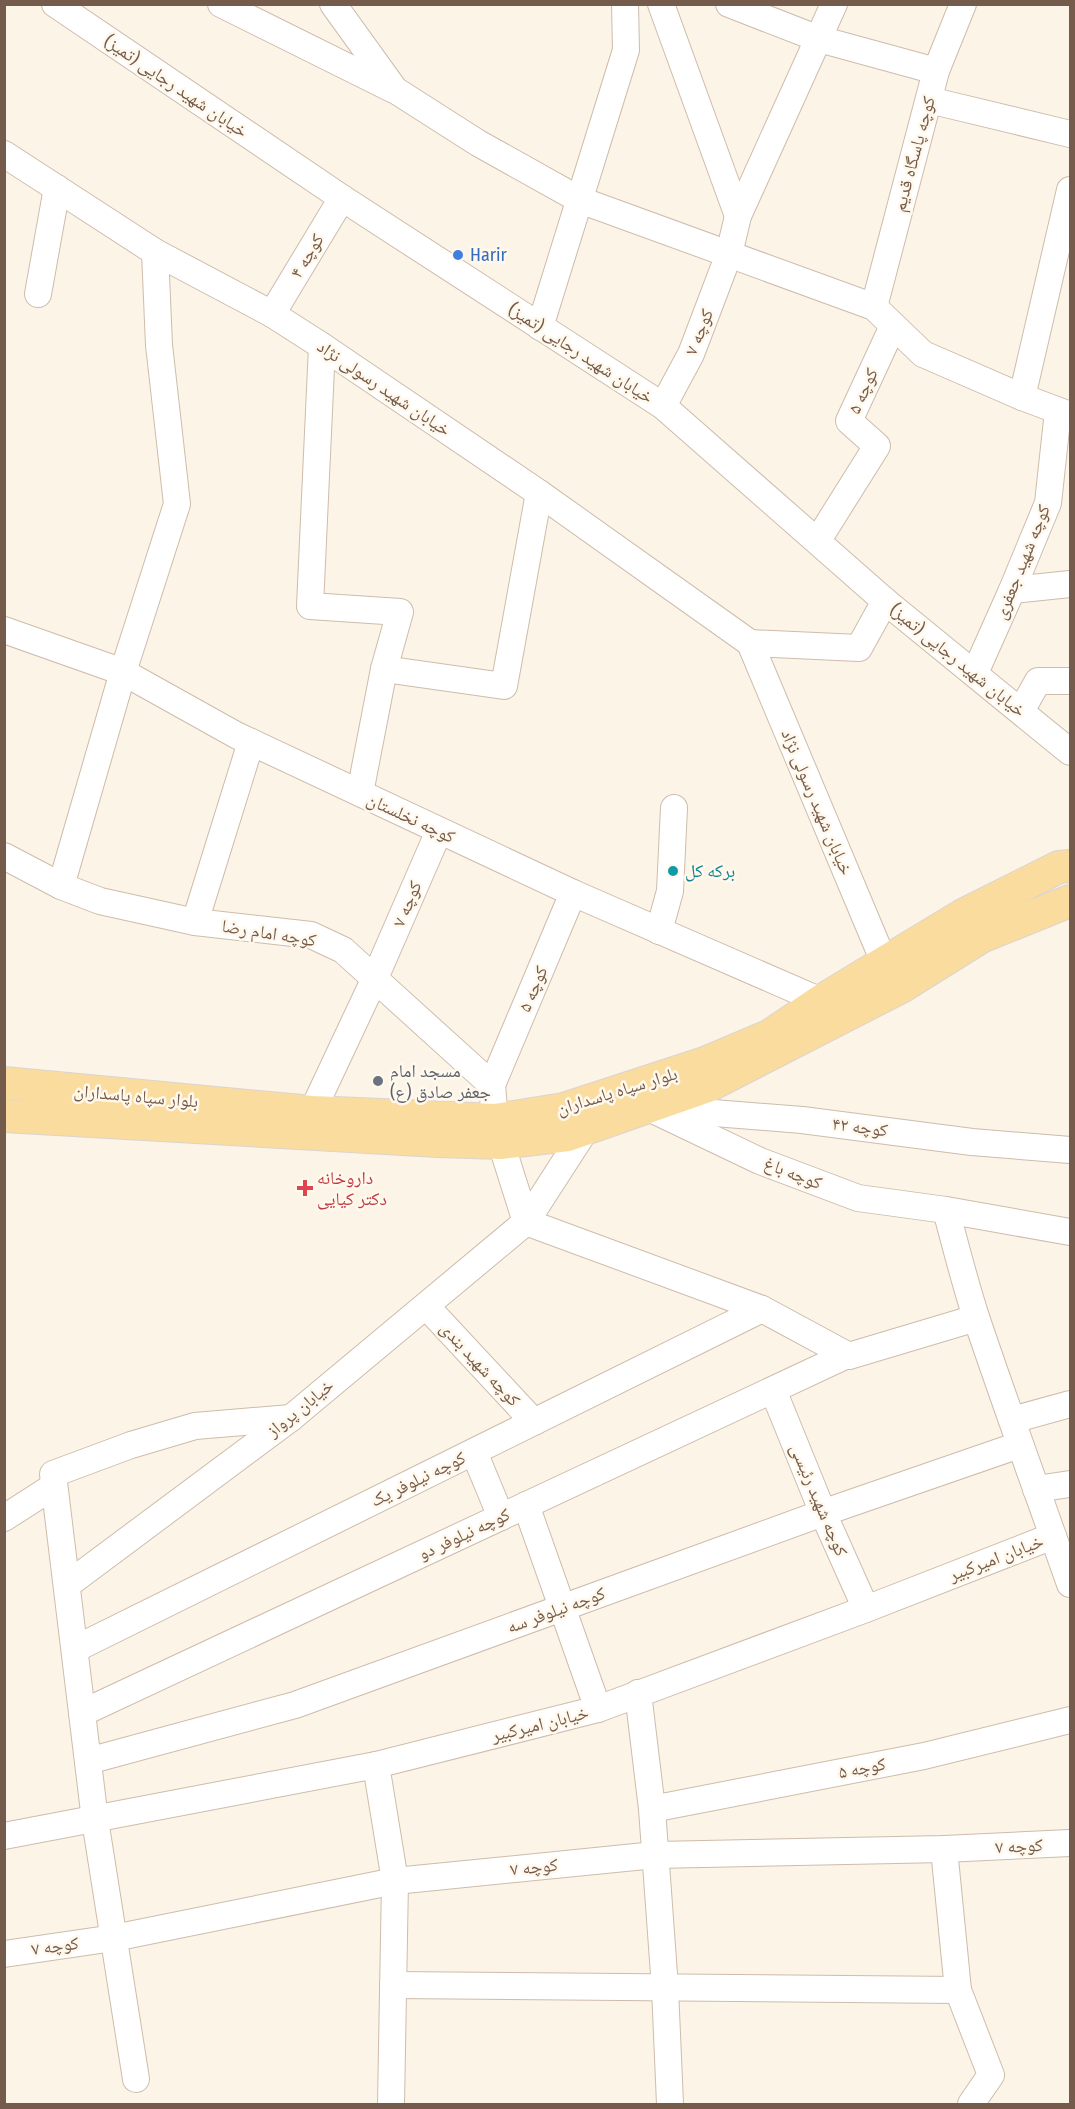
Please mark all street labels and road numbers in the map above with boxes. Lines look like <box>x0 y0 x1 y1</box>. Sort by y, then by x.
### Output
street label: خیابان شهید رجایی (تمیز) <box>100 30 252 142</box>
street label: کوچه پاسگاه قدیم <box>888 93 941 214</box>
street label: کوچه ۴ <box>285 229 329 282</box>
street label: خیابان شهید رجایی (تمیز) <box>504 298 658 408</box>
street label: کوچه ۷ <box>680 305 718 358</box>
street label: خیابان شهید رسولی نژاد <box>313 335 455 441</box>
street label: کوچه ۵ <box>843 364 883 417</box>
street label: کوچه شهید جعفری <box>989 501 1055 623</box>
street label: خیابان شهید رجایی (تمیز) <box>886 598 1030 722</box>
street label: خیابان شهید رسولی نژاد <box>776 726 858 878</box>
street label: کوچه نخلستان <box>363 788 459 848</box>
street label: کوچه ۷ <box>388 877 427 930</box>
street label: کوچه امام رضا <box>220 915 318 952</box>
street label: کوچه ۵ <box>514 962 553 1015</box>
street label: بلوار سپاه پاسداران <box>554 1062 680 1120</box>
street label: بلوار سپاه پاسداران <box>73 1080 199 1113</box>
street label: کوچه ۴۲ <box>831 1113 890 1141</box>
street label: کوچه باغ <box>761 1152 825 1194</box>
street label: کوچه شهید بندی <box>435 1317 525 1411</box>
street label: خیابان پرواز <box>261 1374 338 1442</box>
street label: کوچه شهید رئیسی <box>785 1440 853 1560</box>
street label: کوچه نیلوفر یک <box>367 1446 470 1512</box>
street label: کوچه نیلوفر دو <box>415 1503 514 1565</box>
street label: خیابان امیرکبیر <box>945 1530 1046 1586</box>
street label: کوچه نیلوفر سه <box>504 1582 609 1638</box>
street label: خیابان امیرکبیر <box>488 1701 591 1747</box>
street label: کوچه ۵ <box>836 1753 888 1783</box>
street label: کوچه ۷ <box>995 1834 1044 1858</box>
street label: کوچه ۷ <box>509 1854 559 1880</box>
street label: کوچه ۷ <box>30 1932 81 1960</box>

